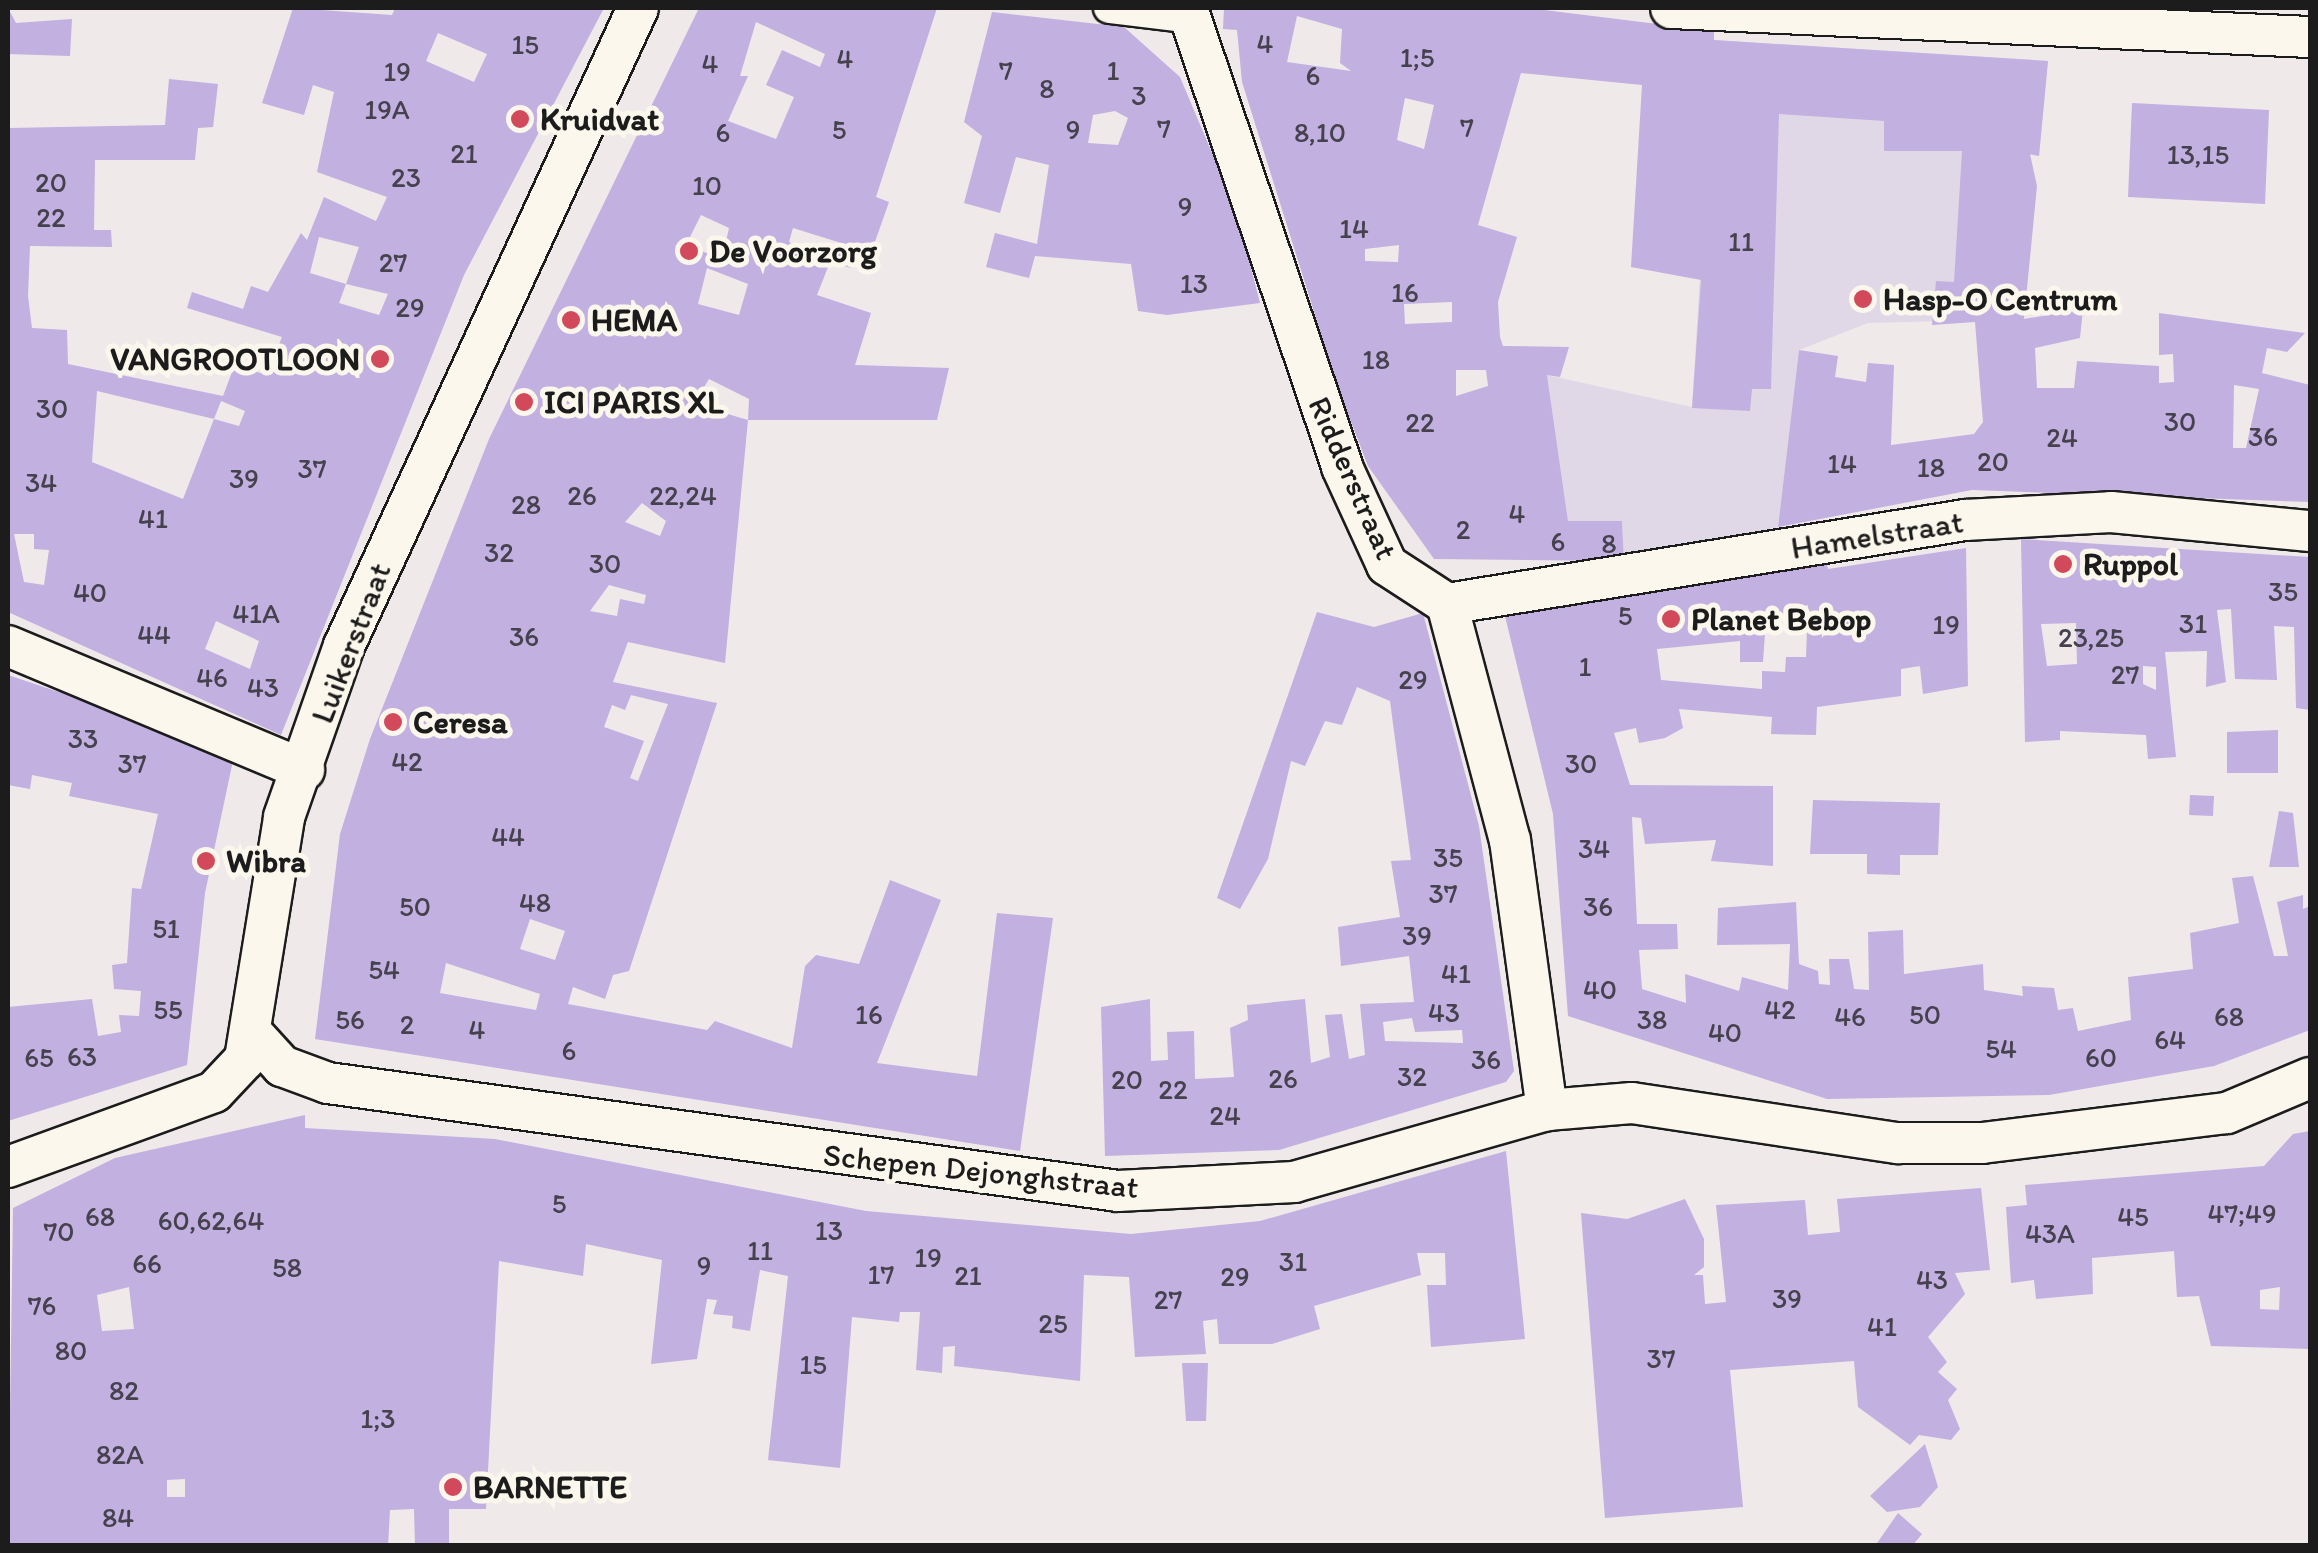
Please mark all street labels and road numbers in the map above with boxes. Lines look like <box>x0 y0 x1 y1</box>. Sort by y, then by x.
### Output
street label: Ridderstraat <box>1300 391 1406 565</box>
street label: Hamelstraat <box>1788 502 1966 568</box>
street label: Luikerstraat <box>303 557 399 729</box>
street label: Schepen Dejonghstraat <box>822 1135 1140 1207</box>

